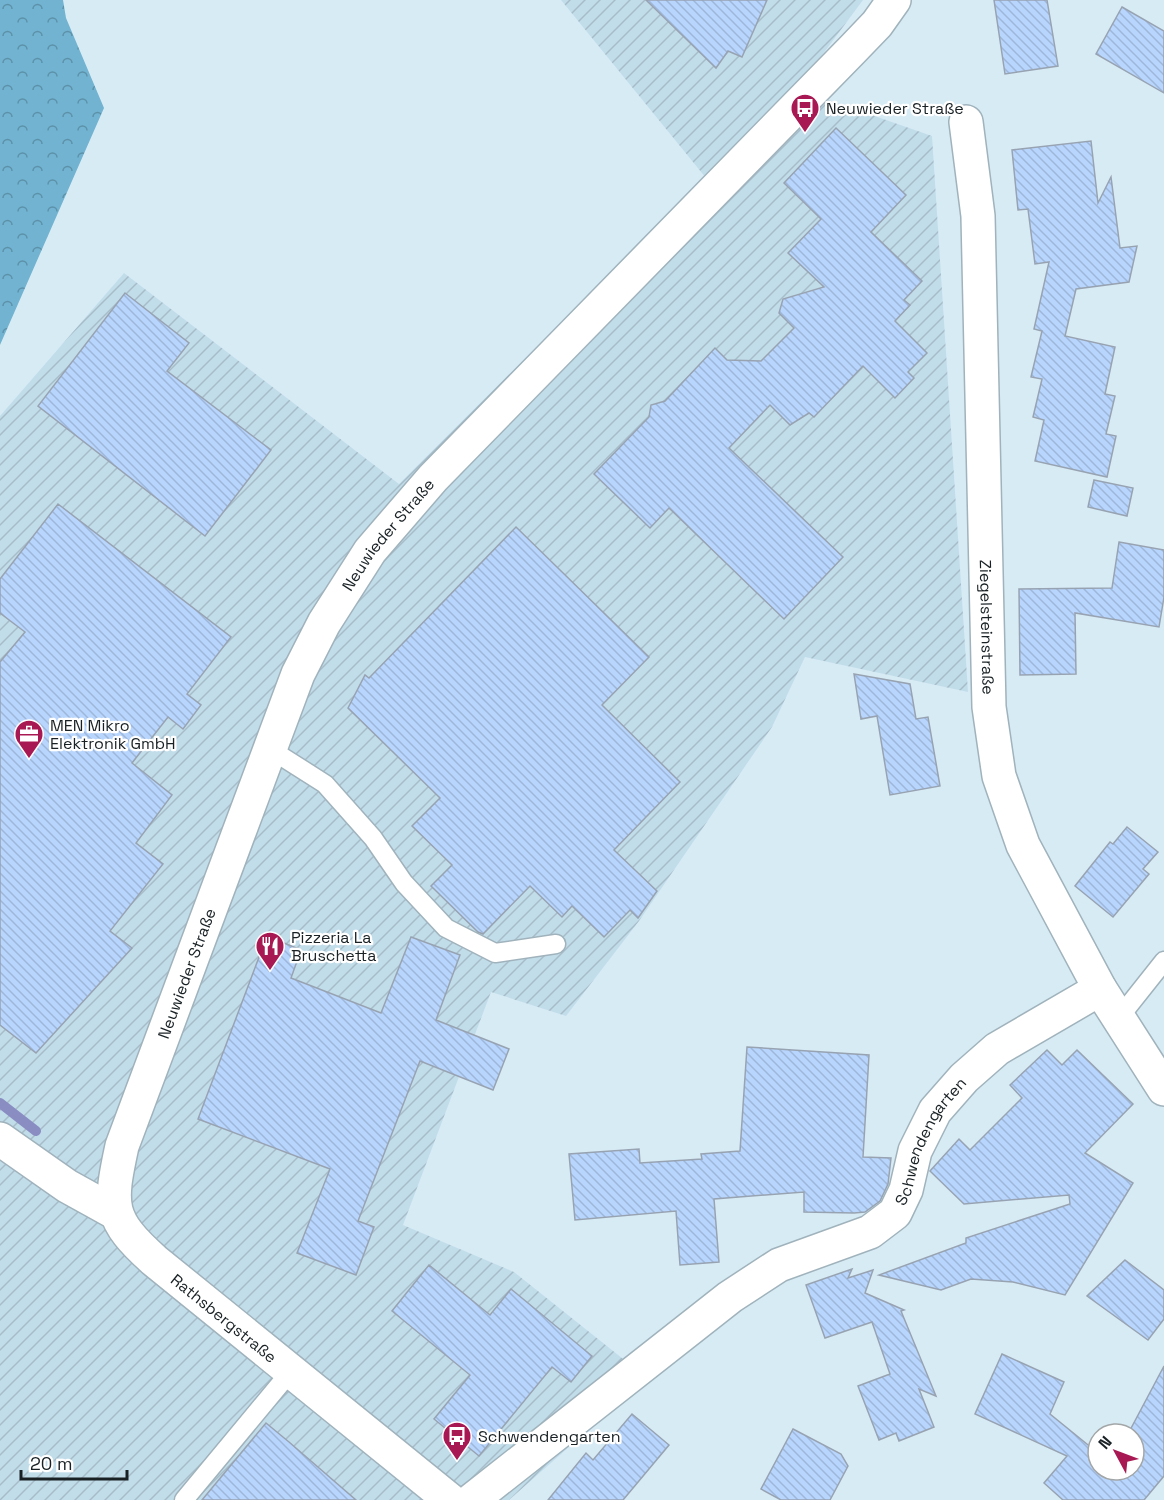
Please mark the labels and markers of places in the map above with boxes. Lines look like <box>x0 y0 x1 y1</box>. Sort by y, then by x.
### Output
bus stop icon: Neuwieder Straße <box>789 92 821 134</box>
place label: Neuwieder Straße <box>826 98 964 119</box>
place label: MEN Mikro Elektronik GmbH <box>50 715 176 754</box>
office icon: MEN Mikro Elektronik GmbH <box>13 718 45 760</box>
place label: Pizzeria La Bruschetta <box>291 927 376 966</box>
restaurant icon: Pizzeria La Bruschetta <box>254 930 286 972</box>
bus stop icon: Schwendengarten <box>441 1420 473 1462</box>
place label: Schwendengarten <box>478 1426 620 1447</box>

